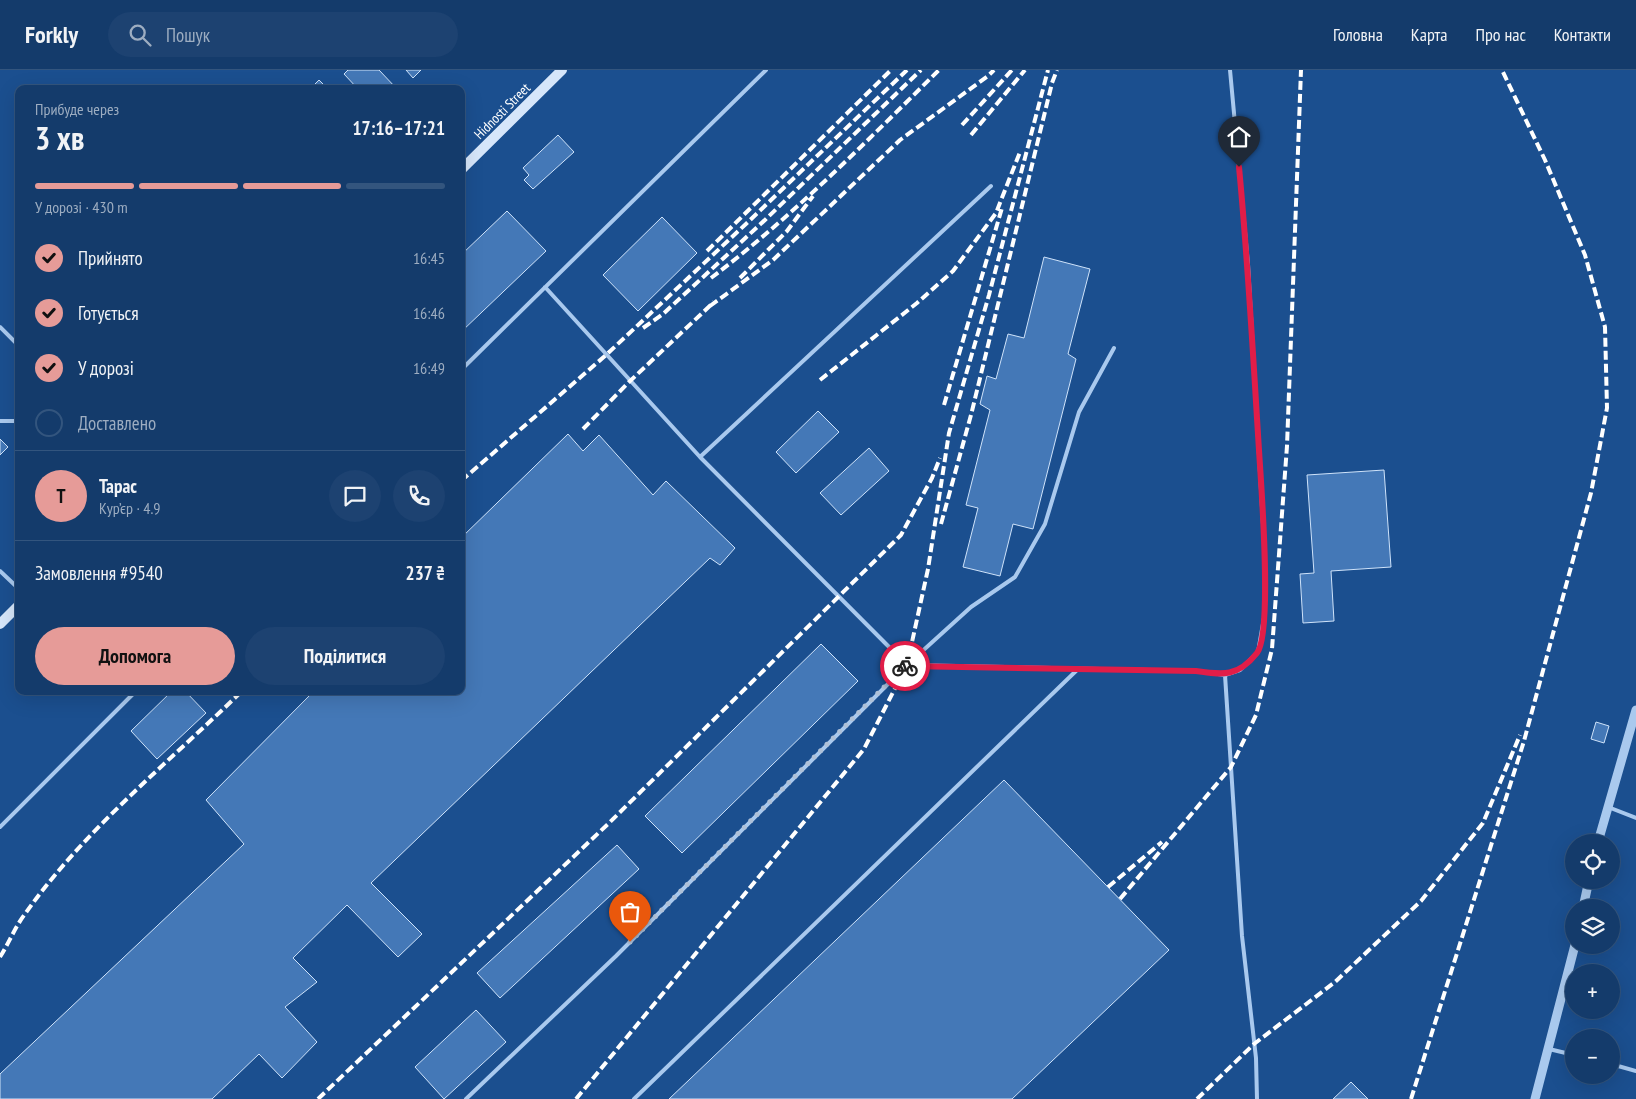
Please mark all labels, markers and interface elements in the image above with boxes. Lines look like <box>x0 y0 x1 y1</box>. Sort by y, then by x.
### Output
search box <box>108 12 458 57</box>
text: Forkly <box>25 19 78 50</box>
icon: search <box>126 21 154 49</box>
text: Пошук <box>166 23 210 47</box>
text: Головна <box>1333 23 1383 46</box>
text: Карта <box>1411 23 1448 46</box>
text: Про нас <box>1476 23 1526 46</box>
text: Контакти <box>1554 23 1611 46</box>
street label: Hidnosti Street <box>470 79 534 143</box>
text: Прибуде через <box>35 99 119 119</box>
text: 17:16–17:21 <box>352 116 445 140</box>
pin <box>1218 116 1260 167</box>
text: 3 хв <box>35 117 84 159</box>
icon: home <box>1225 123 1253 151</box>
text: У дорозі · 430 m <box>35 197 128 217</box>
icon: check <box>35 244 63 272</box>
text: Прийнято <box>78 246 143 270</box>
text: 16:45 <box>413 248 445 268</box>
icon: check <box>35 299 63 327</box>
text: Готується <box>78 301 139 325</box>
text: 16:46 <box>413 303 445 323</box>
icon: check <box>35 354 63 382</box>
text: У дорозі <box>78 356 134 380</box>
text: 16:49 <box>413 358 445 378</box>
text: Доставлено <box>78 411 156 435</box>
button: chat <box>329 470 381 522</box>
button: phone <box>393 470 445 522</box>
text: Тарас <box>99 474 137 498</box>
text: Т <box>56 484 66 508</box>
text: Кур’єр · 4.9 <box>99 498 160 518</box>
text: Замовлення #9540 <box>35 561 163 585</box>
text: 237 ₴ <box>406 561 445 585</box>
button: Допомога <box>35 627 235 685</box>
button: Поділитися <box>245 627 445 685</box>
courier <box>880 641 930 691</box>
icon: bike <box>891 652 919 680</box>
map controls <box>1565 834 1620 1084</box>
button: locate <box>1565 834 1620 889</box>
pin <box>609 891 651 942</box>
icon: bag <box>616 898 644 926</box>
button: layers <box>1565 899 1620 954</box>
button: + <box>1565 964 1620 1019</box>
button: − <box>1565 1029 1620 1084</box>

